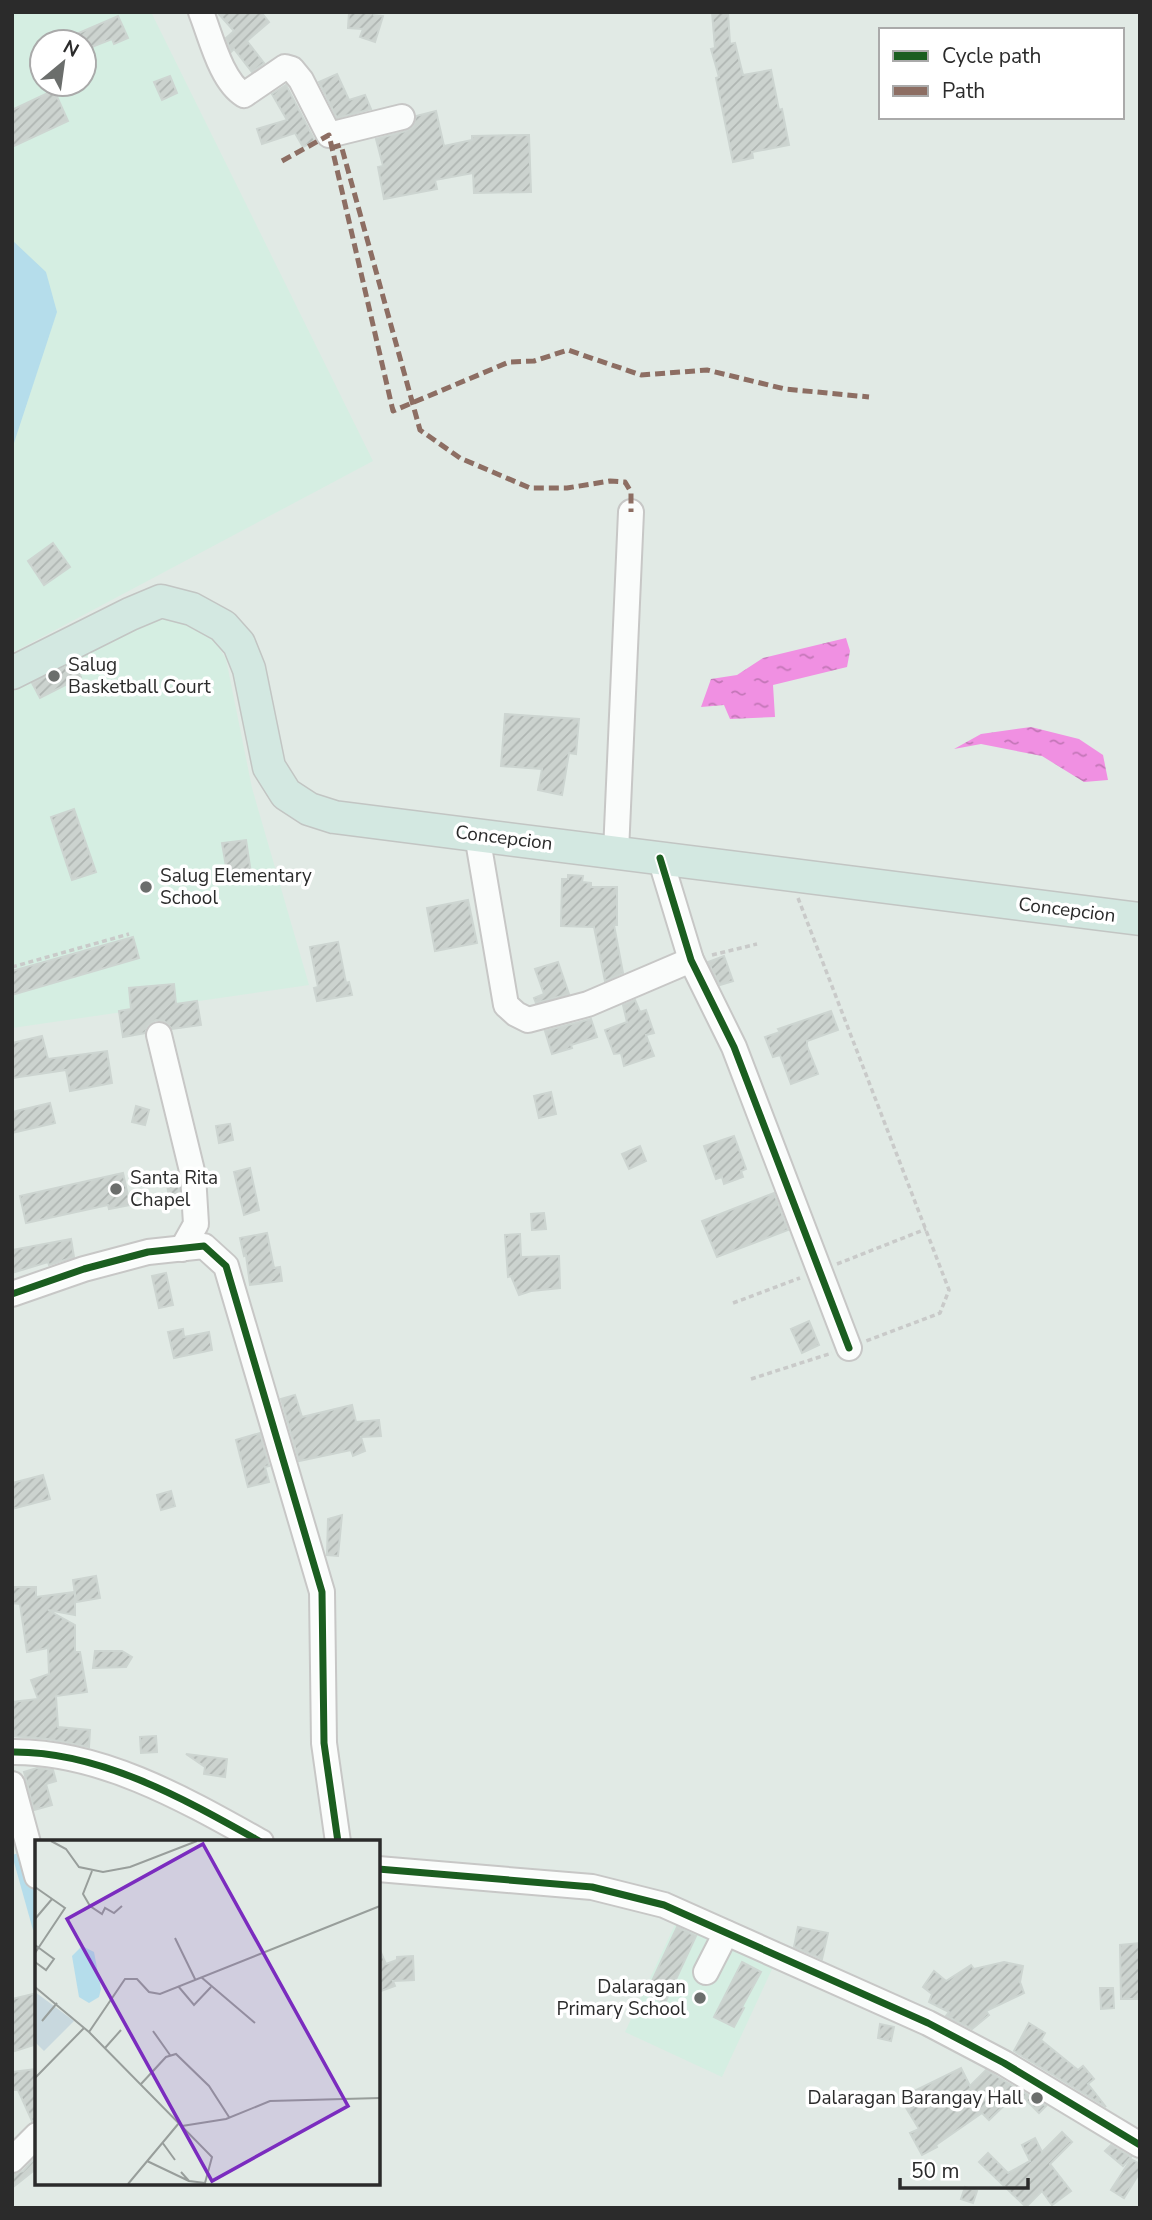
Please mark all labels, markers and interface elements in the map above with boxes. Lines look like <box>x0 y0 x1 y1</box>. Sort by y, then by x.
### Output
north arrow <box>28 28 98 98</box>
legend <box>879 28 1124 119</box>
text: N <box>58 34 83 64</box>
text: Cycle path <box>942 42 1041 70</box>
text: Path <box>942 77 985 105</box>
place label: Salug Basketball Court <box>68 652 211 700</box>
marker: Salug Basketball Court <box>46 668 62 684</box>
street label: Concepcion <box>454 819 554 857</box>
place label: Salug Elementary School <box>160 863 312 911</box>
marker: Salug Elementary School <box>138 879 154 895</box>
street label: Concepcion <box>1017 891 1117 929</box>
place label: Santa Rita Chapel <box>130 1165 218 1213</box>
marker: Santa Rita Chapel <box>108 1181 124 1197</box>
inset map <box>35 1840 380 2185</box>
place label: Dalaragan Primary School <box>557 1974 686 2022</box>
marker: Dalaragan Primary School <box>692 1990 708 2006</box>
place label: Dalaragan Barangay Hall <box>807 2085 1023 2111</box>
marker: Dalaragan Barangay Hall <box>1029 2090 1045 2106</box>
scale bar <box>900 2146 1028 2190</box>
text: 50 m <box>911 2157 960 2185</box>

